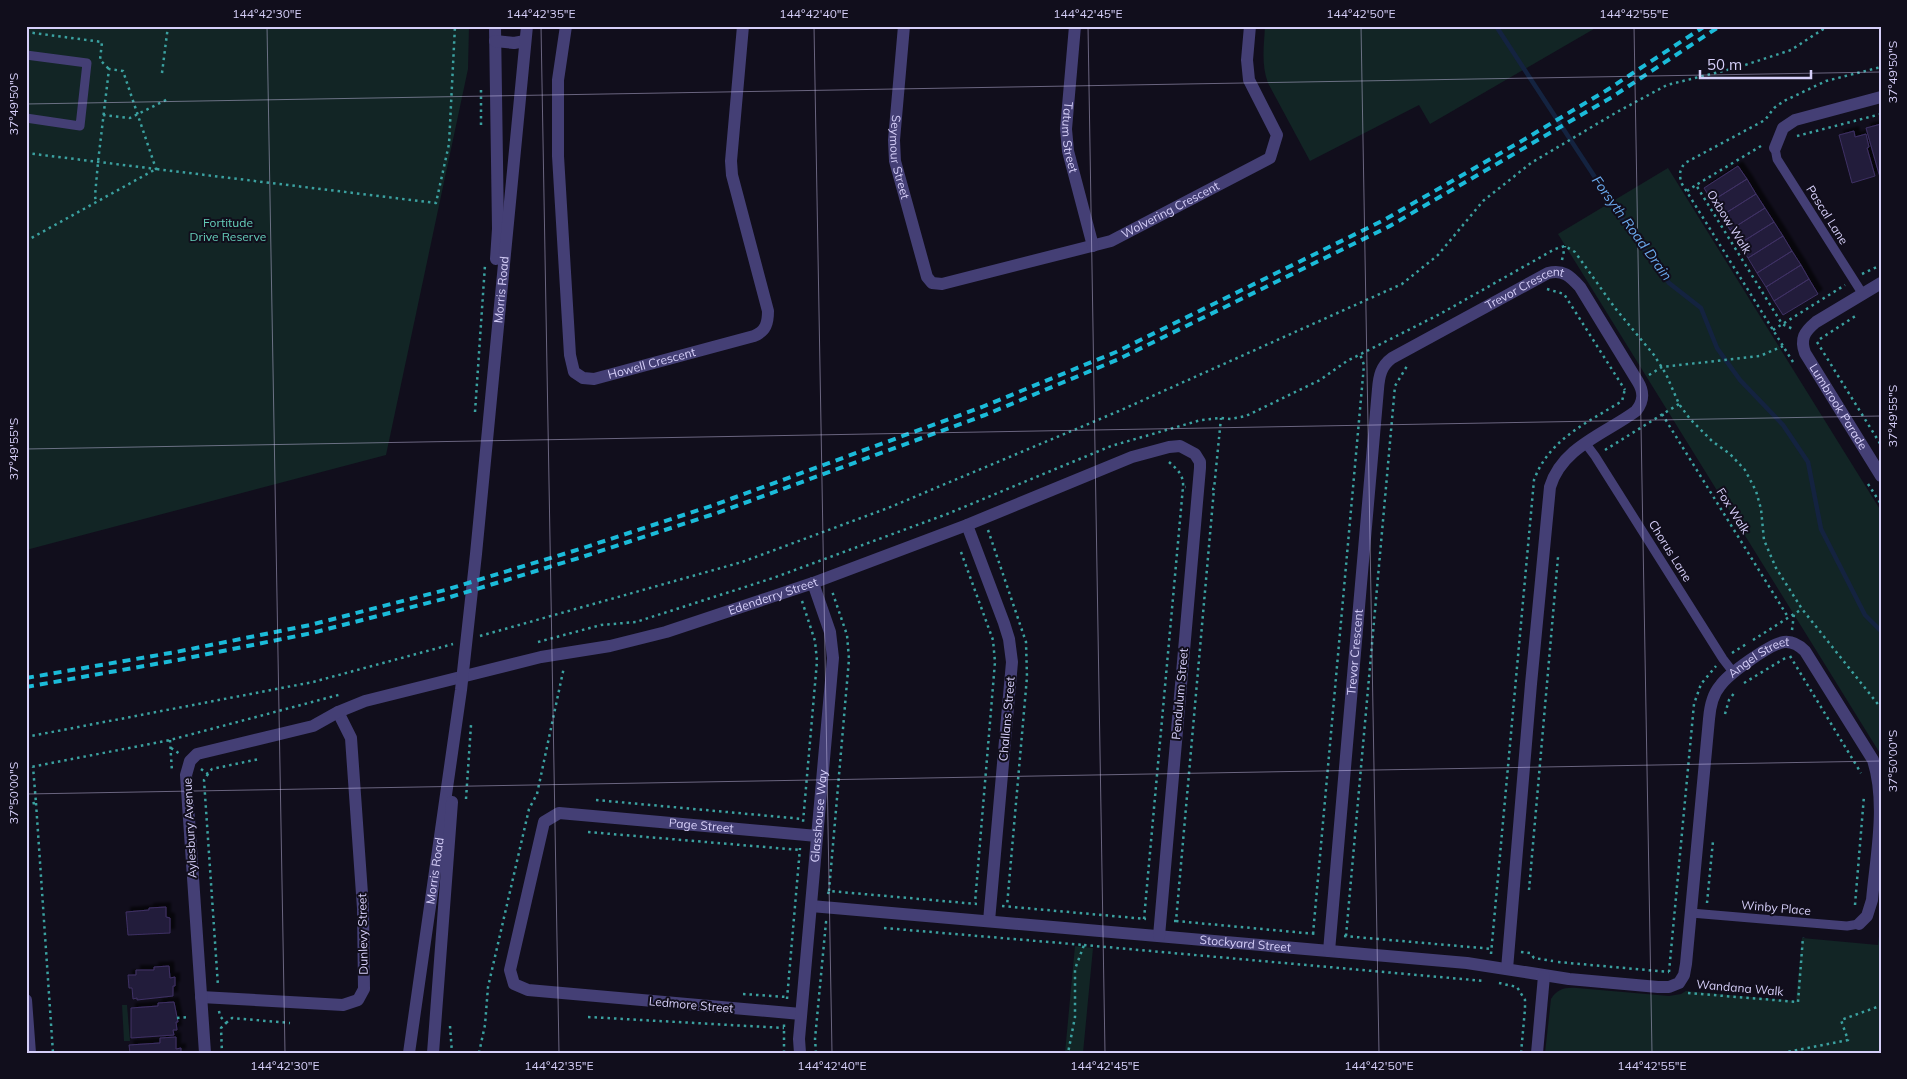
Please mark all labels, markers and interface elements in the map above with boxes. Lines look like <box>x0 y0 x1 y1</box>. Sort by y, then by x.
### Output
text: 144°42'30"E <box>232 6 302 21</box>
text: 144°42'35"E <box>506 6 576 21</box>
text: 144°42'40"E <box>779 6 849 21</box>
text: 144°42'45"E <box>1053 6 1123 21</box>
text: 144°42'50"E <box>1326 6 1396 21</box>
text: 144°42'55"E <box>1599 6 1669 21</box>
text: 37°49'50"S <box>1885 41 1900 103</box>
scale bar <box>1700 48 1811 80</box>
text: 50 m <box>1707 55 1742 74</box>
text: 37°49'50"S <box>6 73 21 135</box>
street label: Tatum Street <box>1059 101 1081 174</box>
street label: Seymour Street <box>887 114 913 201</box>
water label: Forsyth Road Drain <box>1588 172 1676 284</box>
street label: Wolvering Crescent <box>1119 178 1222 241</box>
street label: Pascal Lane <box>1803 182 1852 247</box>
street label: Oxbow Walk <box>1704 187 1755 257</box>
park label: Fortitude Drive Reserve <box>190 215 266 244</box>
street label: Morris Road <box>490 256 512 324</box>
street label: Trevor Crescent <box>1482 264 1566 313</box>
street label: Howell Crescent <box>606 344 697 382</box>
street label: Lumbrook Parade <box>1806 361 1871 452</box>
text: 37°49'55"S <box>1885 385 1900 447</box>
text: 37°49'55"S <box>6 418 21 480</box>
street label: Fox Walk <box>1713 485 1754 537</box>
street label: Chorus Lane <box>1646 517 1695 584</box>
street label: Edenderry Street <box>726 574 820 618</box>
street label: Trevor Crescent <box>1343 608 1366 696</box>
street label: Angel Street <box>1725 634 1789 681</box>
street label: Pendulum Street <box>1168 648 1191 740</box>
street label: Challans Street <box>995 676 1018 762</box>
text: 37°50'00"S <box>1885 730 1900 792</box>
text: 37°50'00"S <box>6 762 21 824</box>
street label: Glasshouse Way <box>807 768 830 863</box>
street label: Aylesbury Avenue <box>179 778 200 879</box>
street label: Page Street <box>668 815 734 836</box>
street label: Morris Road <box>422 836 447 905</box>
street label: Dunlevy Street <box>354 893 371 975</box>
street label: Winby Place <box>1740 897 1812 918</box>
street label: Stockyard Street <box>1199 932 1292 955</box>
street label: Wandana Walk <box>1696 976 1785 999</box>
street label: Ledmore Street <box>648 993 734 1016</box>
text: 144°42'30"E <box>250 1058 320 1073</box>
text: 144°42'35"E <box>524 1058 594 1073</box>
text: 144°42'40"E <box>797 1058 867 1073</box>
text: 144°42'45"E <box>1070 1058 1140 1073</box>
text: 144°42'50"E <box>1344 1058 1414 1073</box>
text: 144°42'55"E <box>1617 1058 1687 1073</box>

